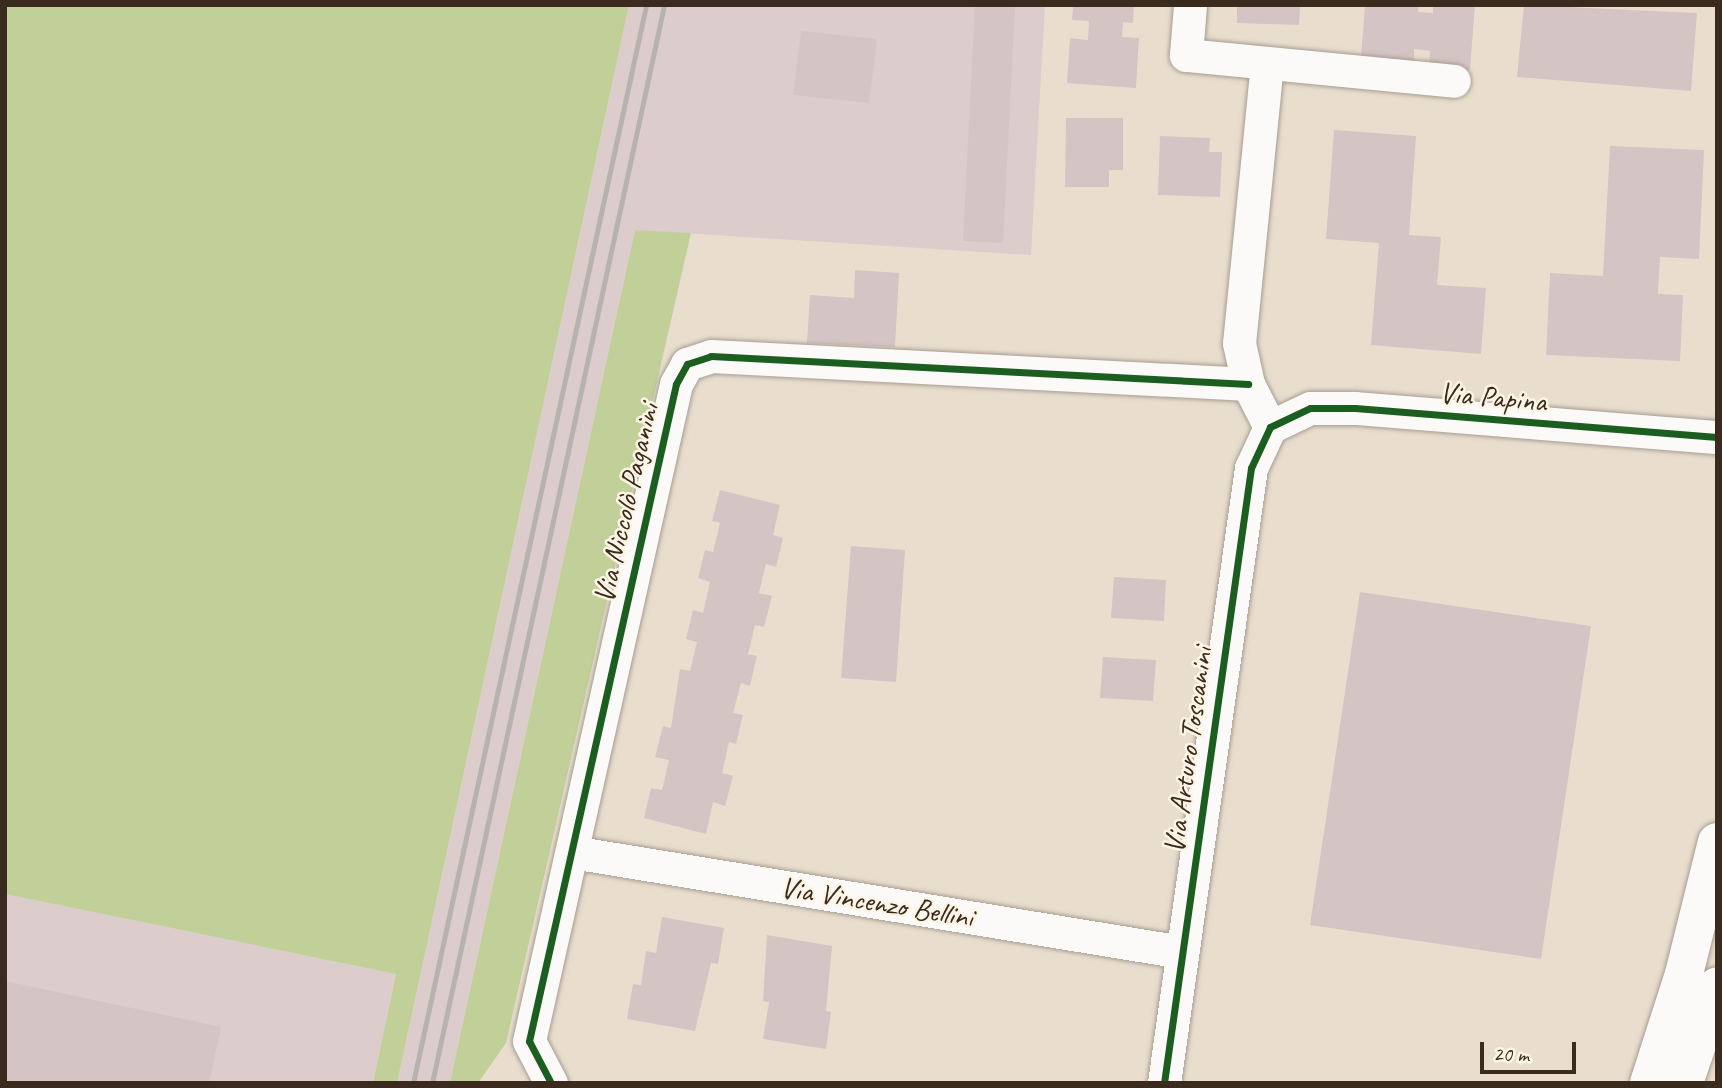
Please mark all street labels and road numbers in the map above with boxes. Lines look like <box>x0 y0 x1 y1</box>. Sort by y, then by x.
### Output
street label: Via Papina <box>1438 374 1548 420</box>
street label: Via Niccolò Paganini <box>585 399 667 607</box>
street label: Via Arturo Toscanini <box>1156 645 1220 855</box>
street label: Via Vincenzo Bellini <box>778 869 976 935</box>

